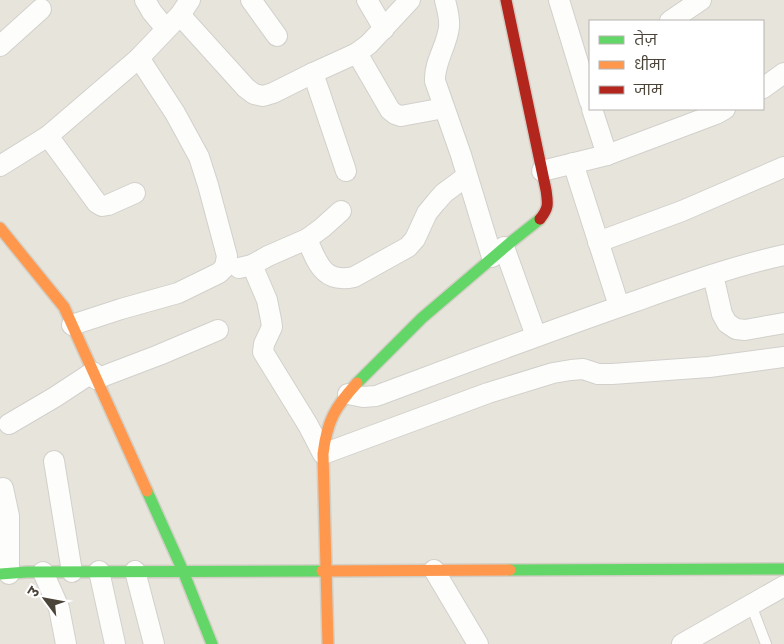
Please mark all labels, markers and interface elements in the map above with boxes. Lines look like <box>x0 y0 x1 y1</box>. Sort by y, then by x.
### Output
legend <box>589 20 764 110</box>
text: तेज़ <box>633 29 657 50</box>
text: धीमा <box>634 54 666 75</box>
text: जाम <box>633 79 664 100</box>
north arrow <box>20 574 70 624</box>
text: उ <box>23 583 45 602</box>

